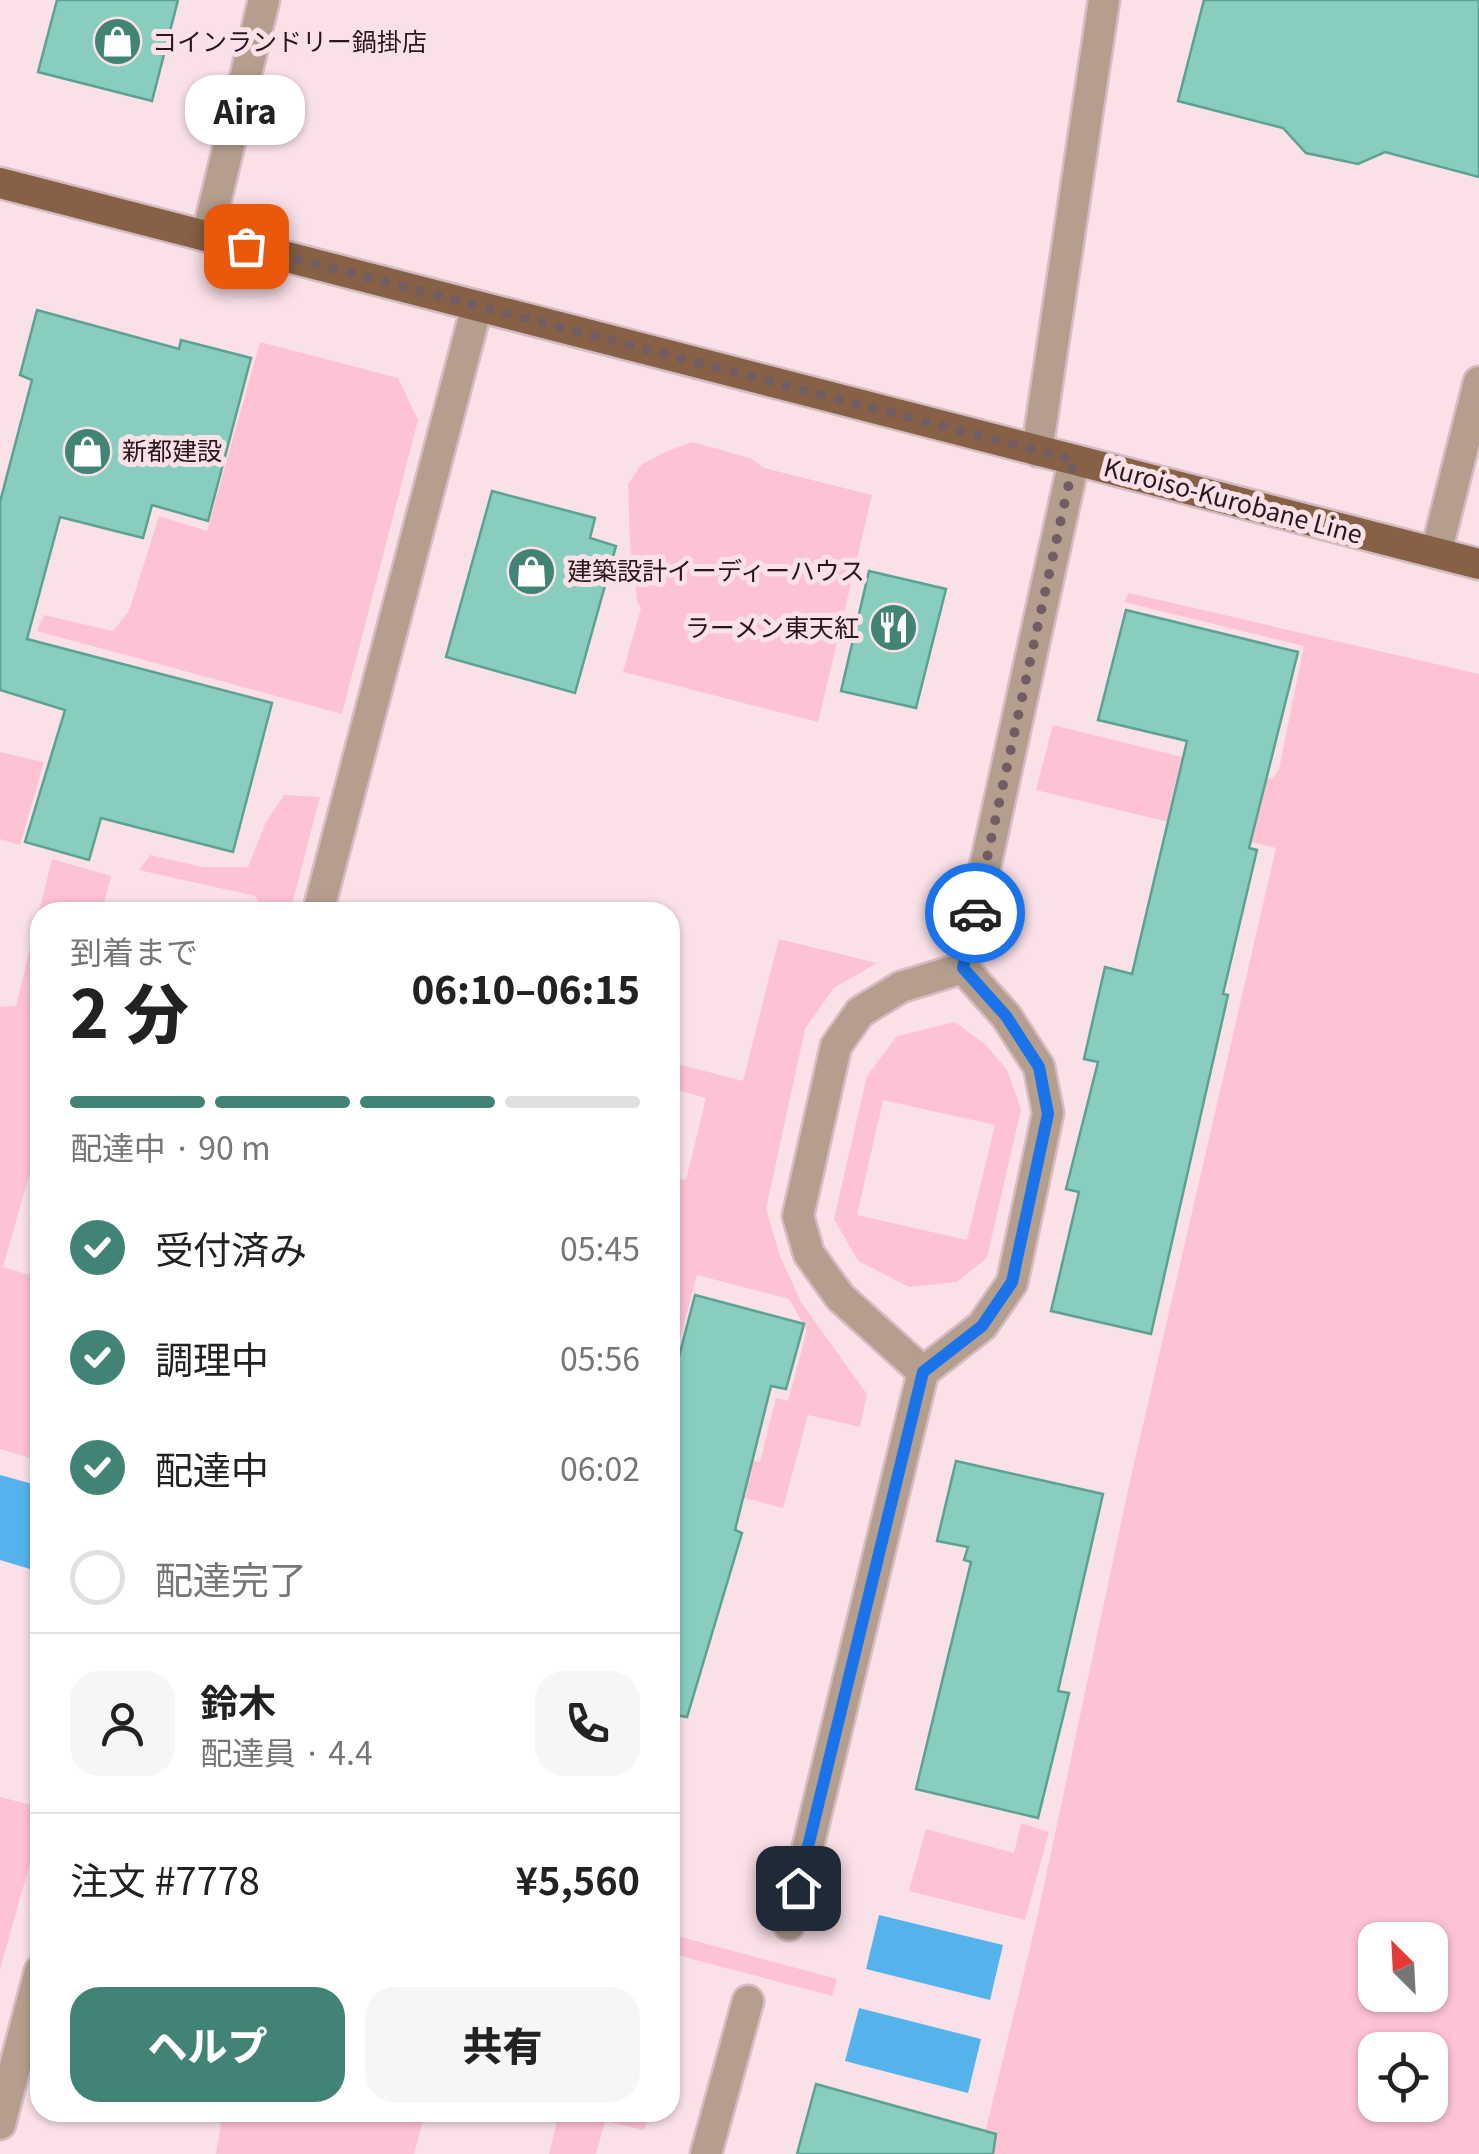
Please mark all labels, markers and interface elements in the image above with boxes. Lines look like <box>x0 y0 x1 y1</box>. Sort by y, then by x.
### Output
shop icon: コインランドリー鍋掛店 <box>91 16 143 68</box>
place label: コインランドリー鍋掛店 <box>152 22 427 58</box>
callout: Aira <box>186 76 306 146</box>
text: Aira <box>213 87 277 133</box>
pin <box>204 204 289 289</box>
icon: bag <box>219 219 274 274</box>
shop icon: 新都建設 <box>61 425 113 477</box>
place label: 新都建設 <box>122 431 222 467</box>
street label: Kuroiso-Kurobane Line <box>1100 447 1367 551</box>
shop icon: 建築設計イーディーハウス <box>506 545 558 597</box>
place label: 建築設計イーディーハウス <box>567 551 865 587</box>
restaurant icon: ラーメン東天紅 <box>868 602 920 654</box>
place label: ラーメン東天紅 <box>685 608 859 644</box>
courier <box>925 863 1025 963</box>
icon: car <box>948 886 1003 941</box>
text: 到着まで <box>70 927 198 973</box>
text: 06:10–06:15 <box>411 960 640 1015</box>
text: 2 分 <box>70 963 189 1057</box>
text: 配達中 · 90 m <box>70 1123 271 1169</box>
icon: check <box>70 1220 125 1275</box>
text: 受付済み <box>155 1220 307 1275</box>
text: 05:45 <box>560 1224 640 1270</box>
icon: check <box>70 1330 125 1385</box>
text: 調理中 <box>155 1330 269 1385</box>
text: 05:56 <box>560 1334 640 1380</box>
icon: check <box>70 1440 125 1495</box>
text: 配達中 <box>155 1440 269 1495</box>
text: 06:02 <box>560 1444 640 1490</box>
text: 配達完了 <box>155 1550 307 1605</box>
button: person <box>70 1671 175 1776</box>
button: phone <box>535 1671 640 1776</box>
text: 鈴木 <box>200 1673 276 1728</box>
text: 配達員 · 4.4 <box>200 1728 373 1774</box>
pin <box>756 1846 841 1931</box>
text: 注文 #7778 <box>70 1851 260 1906</box>
text: ¥5,560 <box>516 1851 640 1906</box>
icon: home <box>771 1861 826 1916</box>
north arrow <box>1358 1922 1448 2012</box>
map controls <box>1358 1922 1448 2122</box>
button: ヘルプ <box>70 1987 345 2102</box>
button: 共有 <box>365 1987 640 2102</box>
button: locate <box>1358 2032 1448 2122</box>

